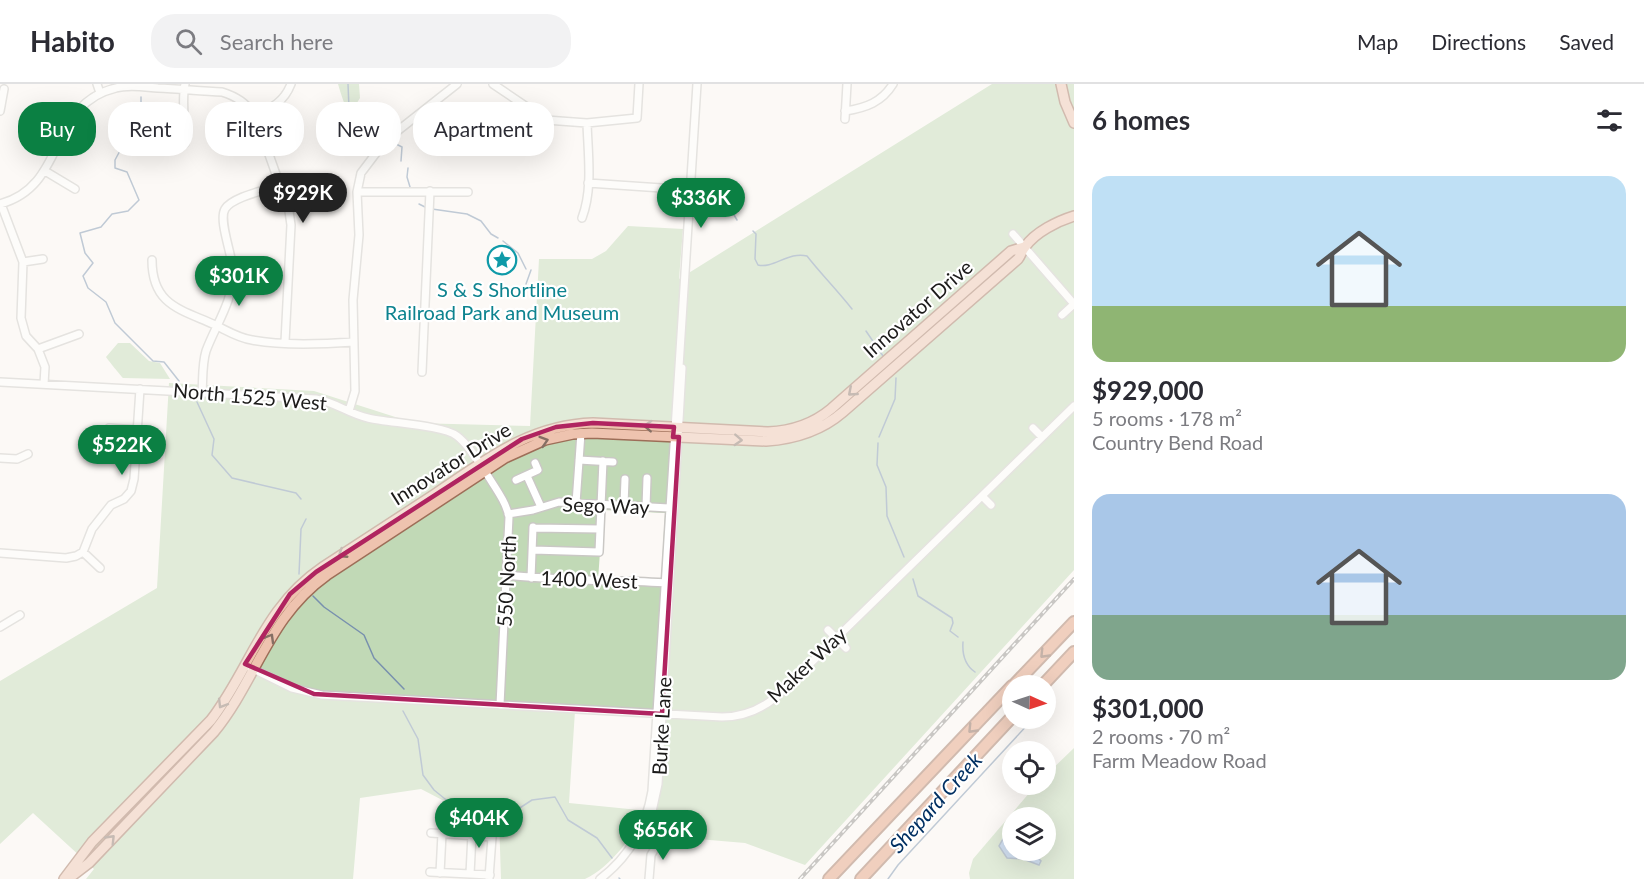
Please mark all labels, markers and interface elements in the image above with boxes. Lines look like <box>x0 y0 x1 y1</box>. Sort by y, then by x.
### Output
search box <box>151 14 571 68</box>
text: Habito <box>30 24 115 58</box>
icon: search <box>172 25 205 58</box>
text: Search here <box>220 28 333 55</box>
text: Map <box>1357 29 1398 54</box>
text: Directions <box>1431 29 1526 54</box>
text: Saved <box>1559 29 1614 54</box>
chip: Buy <box>18 102 96 156</box>
chip: Rent <box>108 102 193 156</box>
chip: Filters <box>205 102 304 156</box>
chip: New <box>316 102 401 156</box>
chip: Apartment <box>413 102 554 156</box>
text: 6 homes <box>1092 104 1190 136</box>
icon: filters <box>1593 104 1626 137</box>
pin: $929K <box>261 173 345 224</box>
pin: $336K <box>659 178 743 229</box>
text: $929K <box>273 180 333 204</box>
text: $336K <box>671 185 731 209</box>
icon: home <box>1305 215 1413 323</box>
place icon: S & S Shortline Railroad Park and Museum <box>486 244 518 276</box>
street label: Innovator Drive <box>858 254 977 362</box>
pin: $301K <box>197 256 281 307</box>
text: $301K <box>209 263 269 287</box>
place label: S & S Shortline Railroad Park and Museum <box>385 277 619 324</box>
text: $929,000 <box>1092 374 1204 406</box>
street label: North 1525 West <box>172 377 328 415</box>
one-way arrow <box>848 384 859 395</box>
text: 5 rooms · 178 m² <box>1092 406 1242 430</box>
street label: Innovator Drive <box>386 417 515 510</box>
one-way arrow <box>643 420 652 433</box>
pin: $522K <box>80 425 164 476</box>
text: Country Bend Road <box>1092 430 1263 454</box>
text: $522K <box>92 432 152 456</box>
one-way arrow <box>733 434 742 447</box>
one-way arrow <box>538 435 549 448</box>
street label: Sego Way <box>562 491 651 519</box>
icon: home <box>1305 533 1413 641</box>
street label: 550 North <box>492 534 520 627</box>
one-way arrow <box>338 547 348 559</box>
street label: 1400 West <box>540 565 638 593</box>
street label: Maker Way <box>762 621 851 707</box>
one-way arrow <box>262 634 274 644</box>
one-way arrow <box>1040 646 1051 657</box>
north arrow <box>1002 675 1056 729</box>
map controls <box>1002 675 1056 861</box>
street label: Burke Lane <box>646 676 676 776</box>
text: $301,000 <box>1092 692 1204 724</box>
one-way arrow <box>218 698 230 708</box>
one-way arrow <box>968 722 979 732</box>
text: 2 rooms · 70 m² <box>1092 724 1230 748</box>
button: locate <box>1002 741 1056 795</box>
water label: Shepard Creek <box>883 746 987 857</box>
text: Farm Meadow Road <box>1092 748 1267 772</box>
pin: $404K <box>437 798 521 849</box>
text: $404K <box>449 805 509 829</box>
button: layers <box>1002 807 1056 861</box>
pin: $656K <box>621 810 705 861</box>
text: $656K <box>633 817 693 841</box>
one-way arrow <box>104 836 115 846</box>

